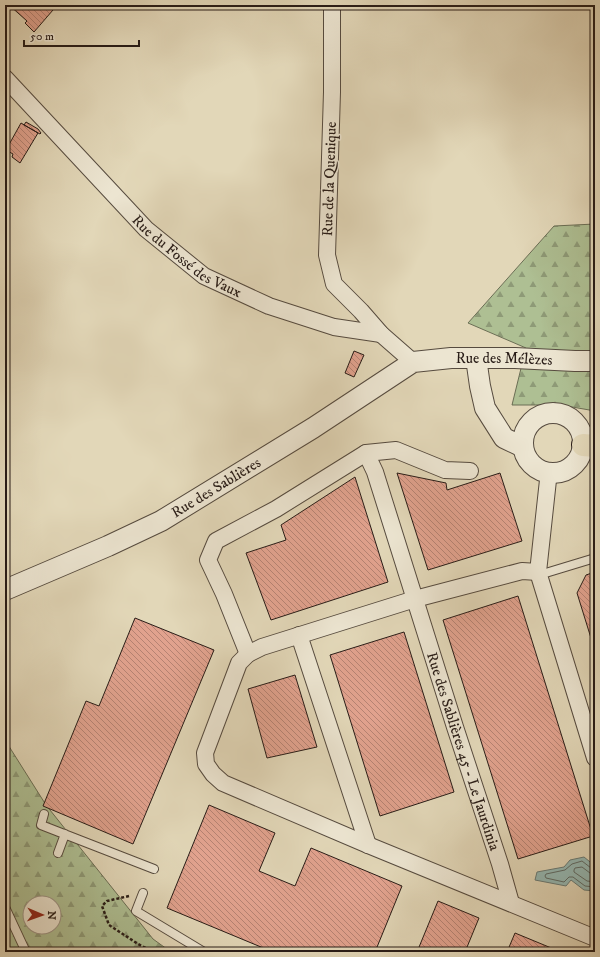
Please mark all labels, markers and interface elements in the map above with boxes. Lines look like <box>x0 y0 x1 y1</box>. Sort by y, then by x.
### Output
scale bar <box>24 22 139 48</box>
text: 50 m <box>30 29 54 44</box>
street label: Rue de la Quenique <box>318 121 341 237</box>
street label: Rue du Fossé des Vaux <box>127 211 245 302</box>
street label: Rue des Mélèzes <box>456 349 553 370</box>
street label: Rue des Sablières <box>168 453 264 522</box>
street label: Rue des Sablières 45 - Le Jaurdinia <box>422 650 504 854</box>
north arrow <box>22 895 62 935</box>
text: N <box>44 911 58 920</box>

